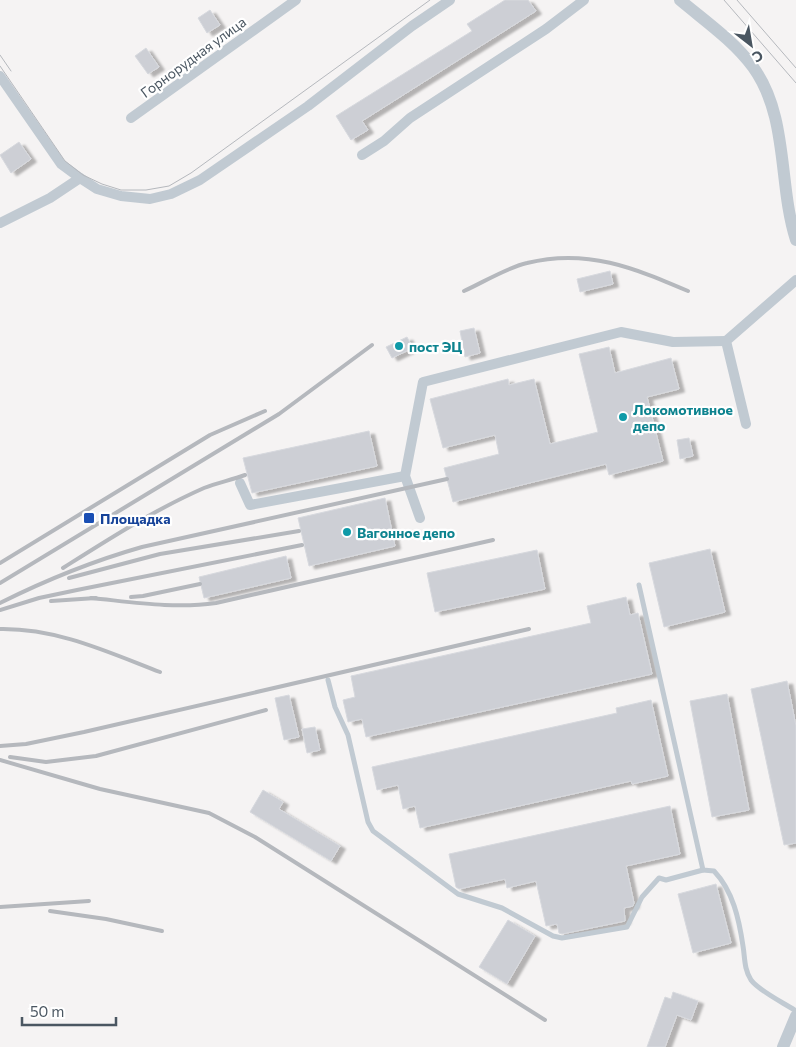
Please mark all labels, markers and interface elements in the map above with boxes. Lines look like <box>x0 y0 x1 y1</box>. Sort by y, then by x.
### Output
street label: Горнорудная улица <box>137 13 249 101</box>
north arrow <box>726 20 776 70</box>
text: С <box>749 47 766 66</box>
place label: пост ЭЦ <box>409 338 462 355</box>
marker: пост ЭЦ <box>393 340 405 352</box>
place label: Локомотивное депо <box>633 401 733 434</box>
marker: Локомотивное депо <box>617 411 629 423</box>
place label: Площадка <box>100 510 171 527</box>
marker: Площадка <box>82 511 96 525</box>
place label: Вагонное депо <box>357 524 455 541</box>
marker: Вагонное депо <box>341 526 353 538</box>
scale bar <box>22 994 116 1026</box>
text: 50 m <box>30 1002 64 1020</box>

